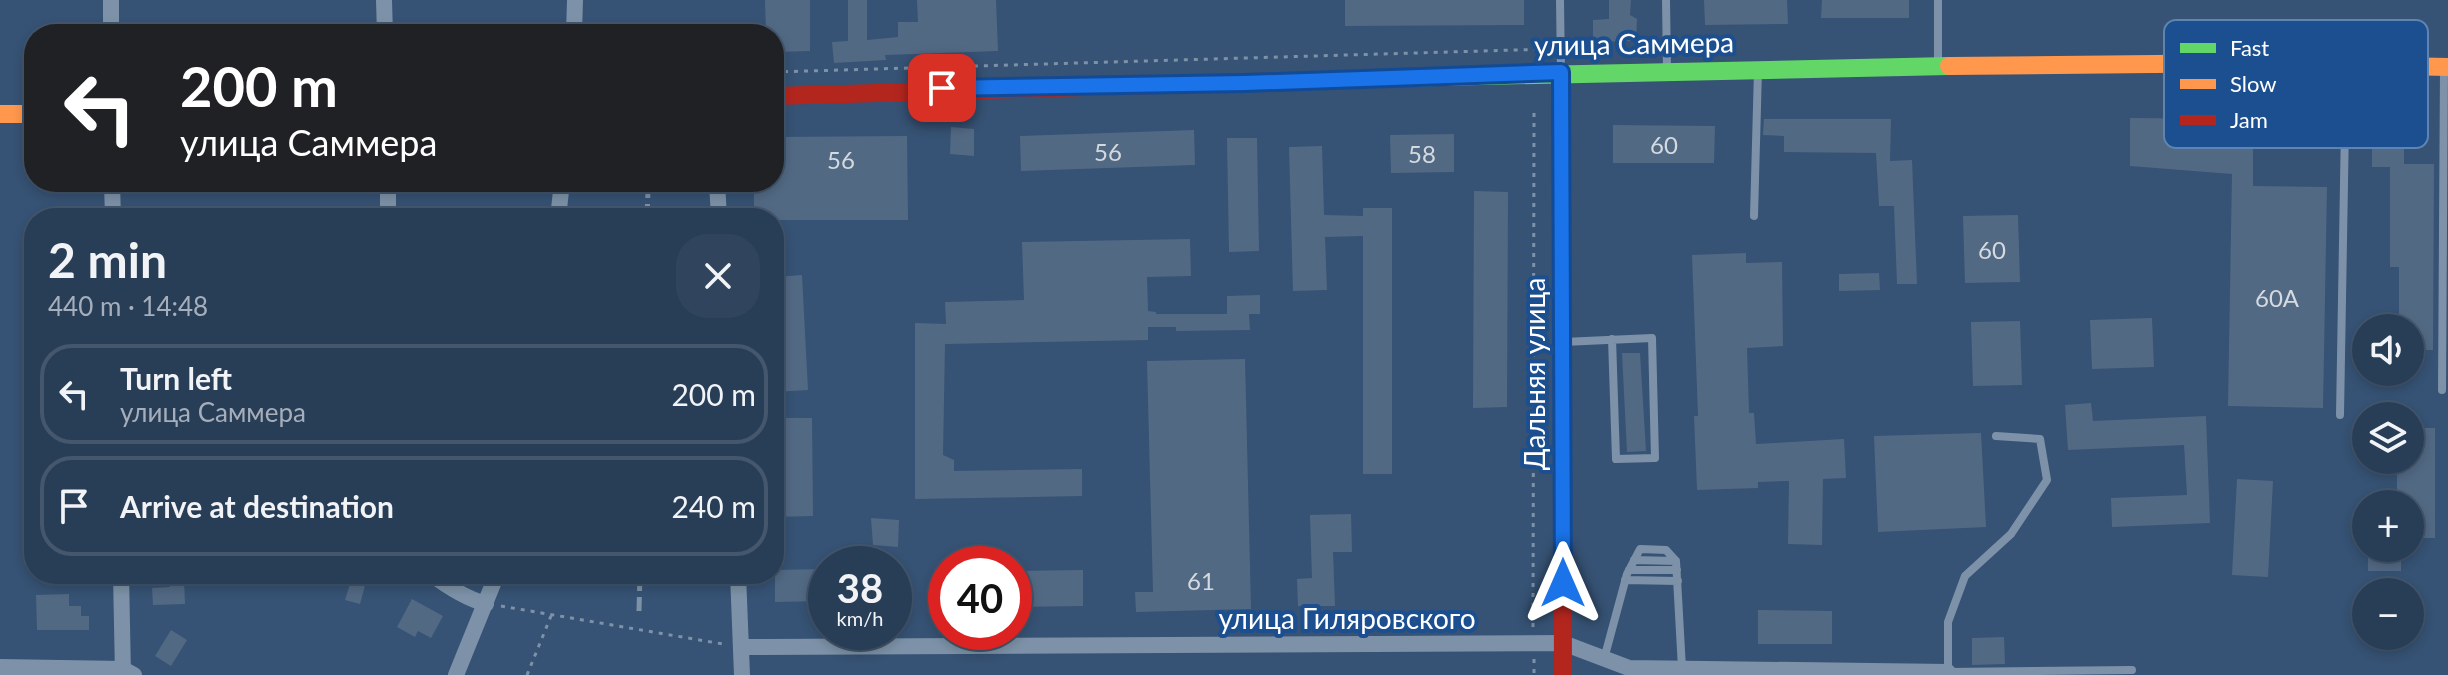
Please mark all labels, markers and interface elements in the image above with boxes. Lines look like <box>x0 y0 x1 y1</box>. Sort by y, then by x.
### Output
legend <box>2164 20 2428 148</box>
street label: улица Саммера <box>1534 24 1734 62</box>
text: Fast <box>2230 34 2269 61</box>
text: 200 m <box>180 52 338 119</box>
pin <box>908 54 976 122</box>
icon: left <box>48 56 152 160</box>
icon: arrive <box>920 66 964 110</box>
text: Slow <box>2230 70 2277 97</box>
text: Jam <box>2230 106 2268 133</box>
text: улица Саммера <box>180 120 437 164</box>
house number: 60 <box>1650 130 1678 159</box>
house number: 56 <box>1094 137 1122 166</box>
house number: 58 <box>1408 139 1436 168</box>
house number: 56 <box>827 145 855 174</box>
text: 2 min <box>48 231 167 288</box>
button: close <box>676 234 760 318</box>
house number: 60 <box>1978 235 2006 264</box>
street label: Дальняя улица <box>1517 278 1551 470</box>
house number: 60А <box>2255 283 2300 312</box>
text: 440 m · 14:48 <box>48 290 208 322</box>
map controls <box>2352 314 2424 650</box>
button: sound <box>2352 314 2424 386</box>
text: Turn left <box>120 360 232 396</box>
icon: left <box>52 372 96 416</box>
text: 200 m <box>671 376 756 412</box>
text: улица Саммера <box>120 396 306 428</box>
button: layers <box>2352 402 2424 474</box>
icon: arrive <box>52 484 96 528</box>
text: Arrive at destination <box>120 488 394 524</box>
text: 240 m <box>671 488 756 524</box>
button: + <box>2352 490 2424 562</box>
position arrow <box>1521 541 1605 625</box>
speed limit sign: 40 <box>928 546 1032 650</box>
text: 38 <box>837 564 883 612</box>
house number: 61 <box>1187 566 1215 595</box>
button: − <box>2352 578 2424 650</box>
street label: улица Гиляровского <box>1218 601 1476 635</box>
text: km/h <box>837 606 883 630</box>

